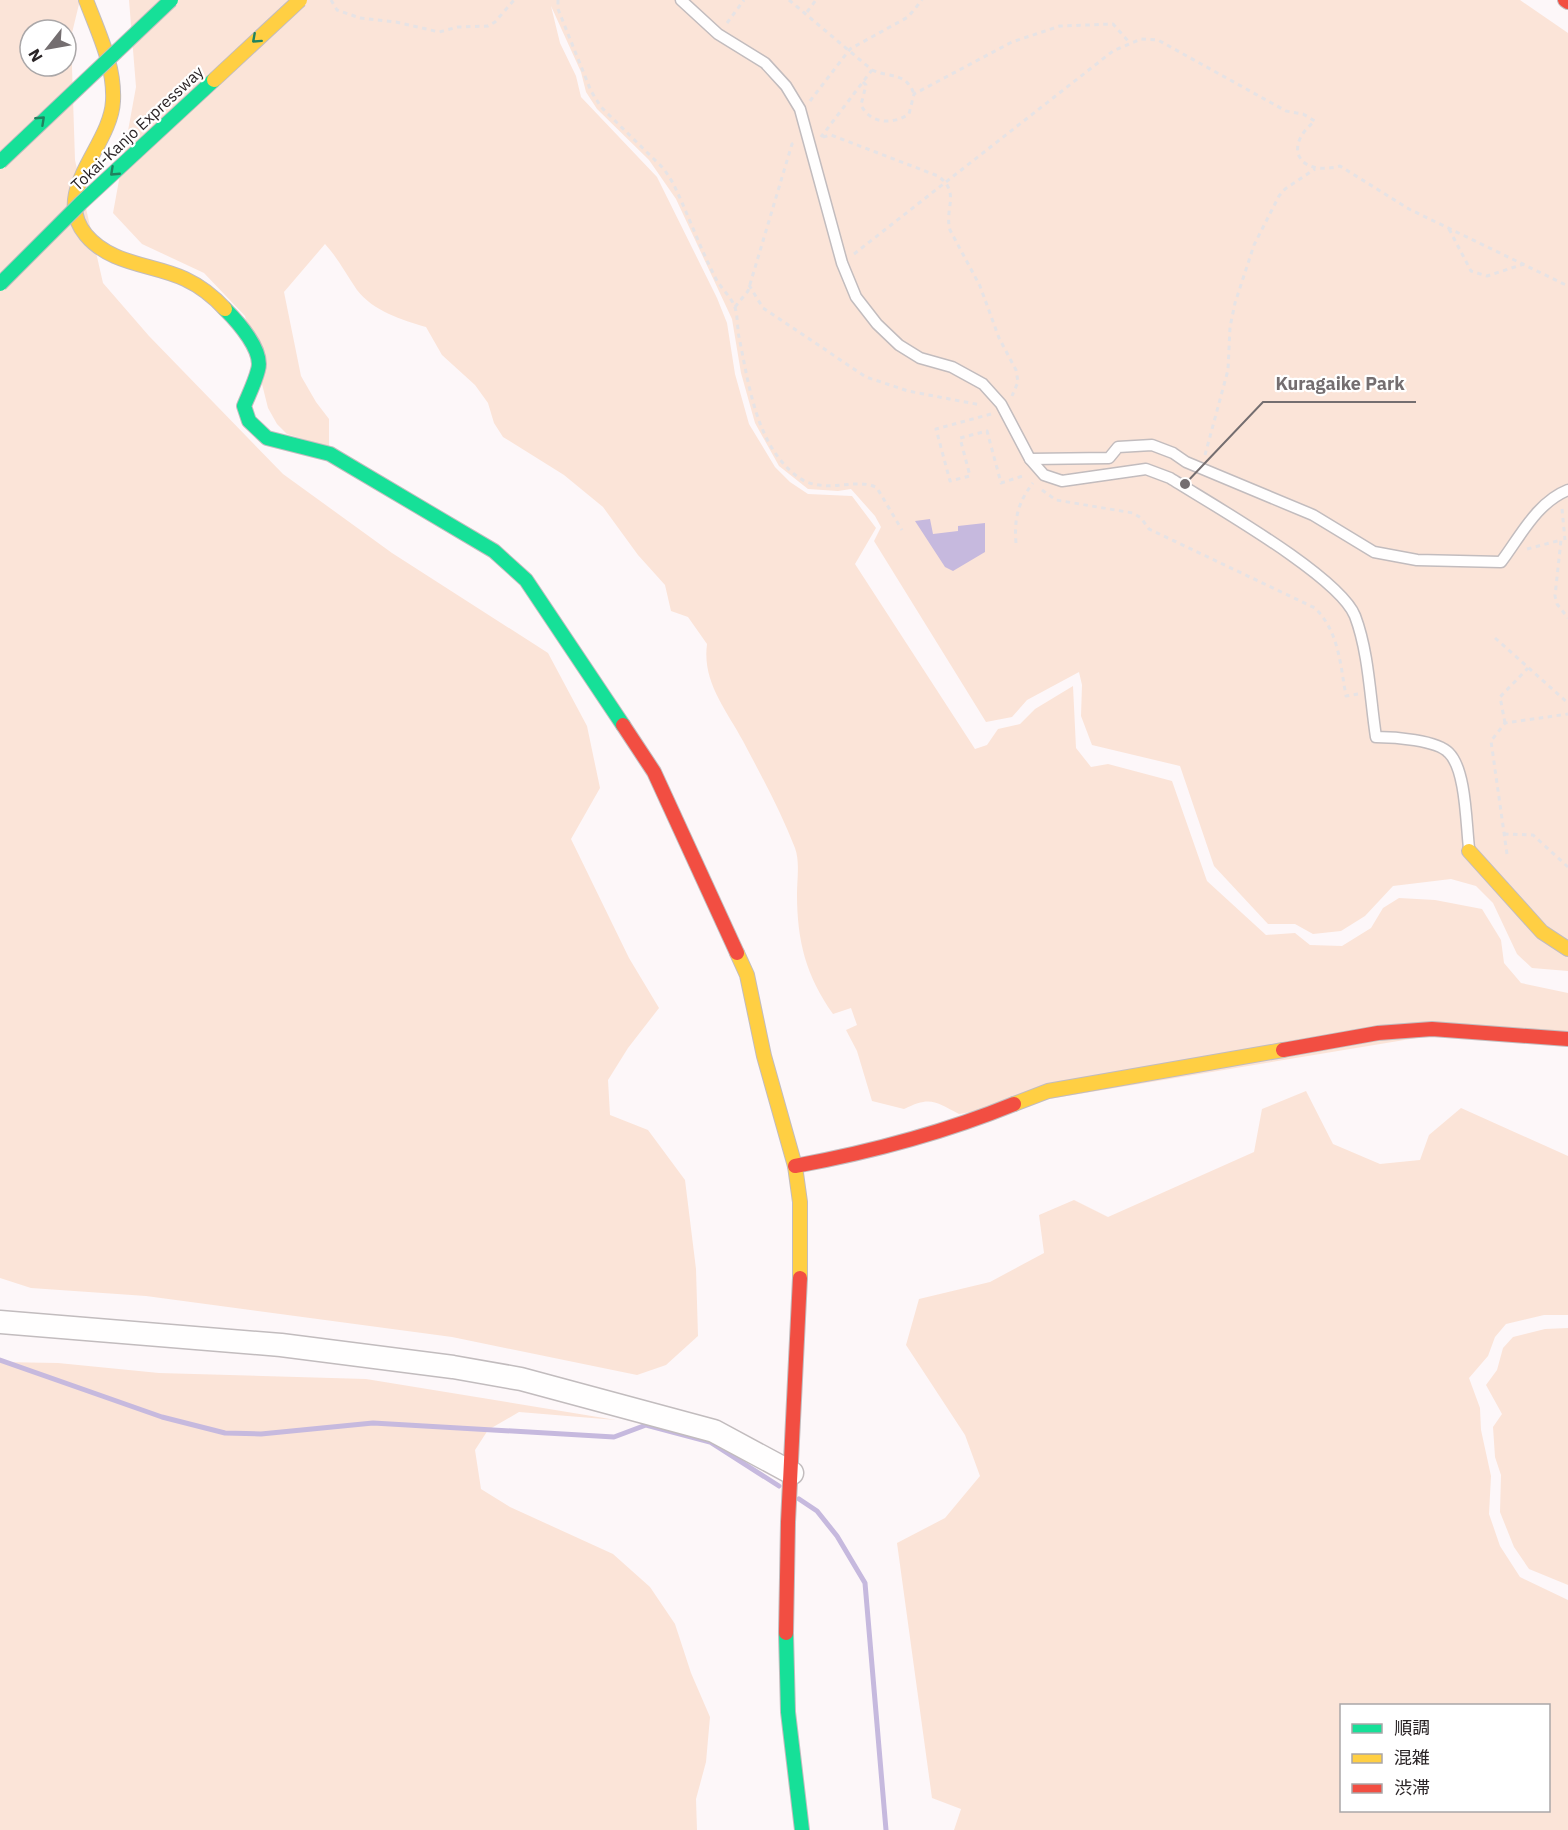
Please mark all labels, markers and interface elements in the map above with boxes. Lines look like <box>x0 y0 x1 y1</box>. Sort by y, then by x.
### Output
north arrow <box>18 18 78 78</box>
one-way arrow <box>252 31 263 42</box>
text: N <box>24 46 47 66</box>
street label: Tokai-Kanjo Expressway <box>67 61 207 195</box>
one-way arrow <box>35 116 45 127</box>
one-way arrow <box>110 165 121 176</box>
callout: Kuragaike Park <box>1263 366 1416 402</box>
text: Kuragaike Park <box>1275 372 1405 395</box>
legend <box>1340 1704 1550 1812</box>
text: 順調 <box>1394 1716 1430 1739</box>
text: 混雑 <box>1394 1746 1430 1769</box>
text: 渋滞 <box>1394 1776 1430 1799</box>

